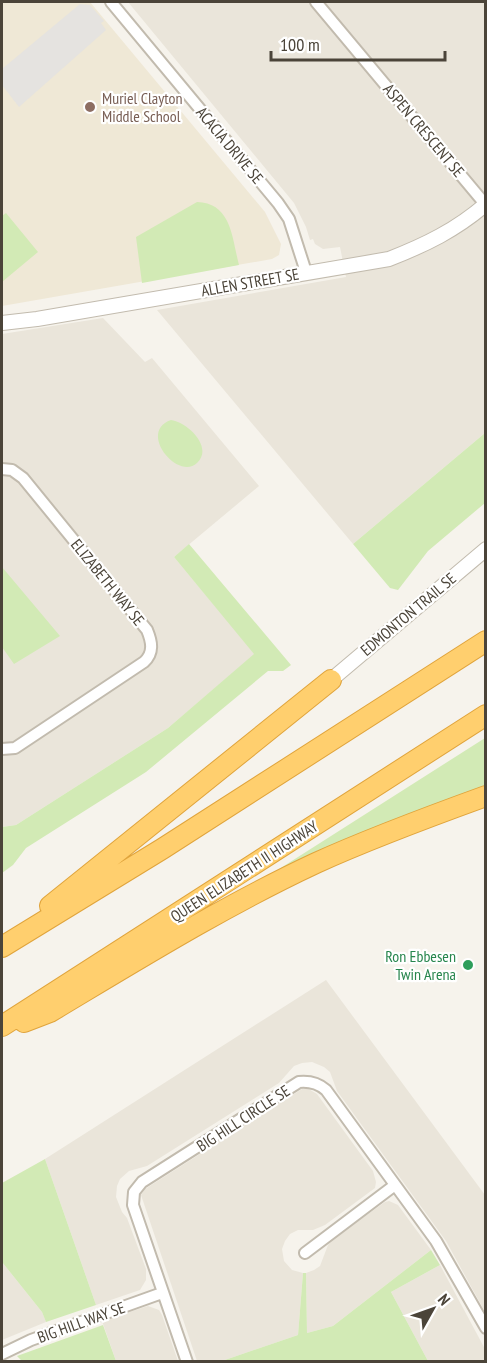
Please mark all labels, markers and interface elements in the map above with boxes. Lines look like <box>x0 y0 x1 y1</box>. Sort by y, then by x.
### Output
scale bar <box>271 24 445 62</box>
text: 100 m <box>280 33 320 56</box>
street label: ASPEN CRESCENT SE <box>379 79 469 181</box>
place label: Muriel Clayton Middle School <box>102 88 182 126</box>
marker: Muriel Clayton Middle School <box>83 100 97 114</box>
street label: ACACIA DRIVE SE <box>192 103 268 188</box>
street label: ALLEN STREET SE <box>200 264 301 300</box>
street label: ELIZABETH WAY SE <box>67 535 149 630</box>
street label: EDMONTON TRAIL SE <box>356 568 460 660</box>
street label: QUEEN ELIZABETH II HIGHWAY <box>167 815 322 926</box>
place label: Ron Ebbesen Twin Arena <box>385 946 456 984</box>
marker: Ron Ebbesen Twin Arena <box>461 958 475 972</box>
street label: BIG HILL CIRCLE SE <box>193 1080 293 1156</box>
north arrow <box>403 1279 463 1339</box>
text: N <box>434 1290 455 1309</box>
street label: BIG HILL WAY SE <box>34 1297 128 1347</box>

